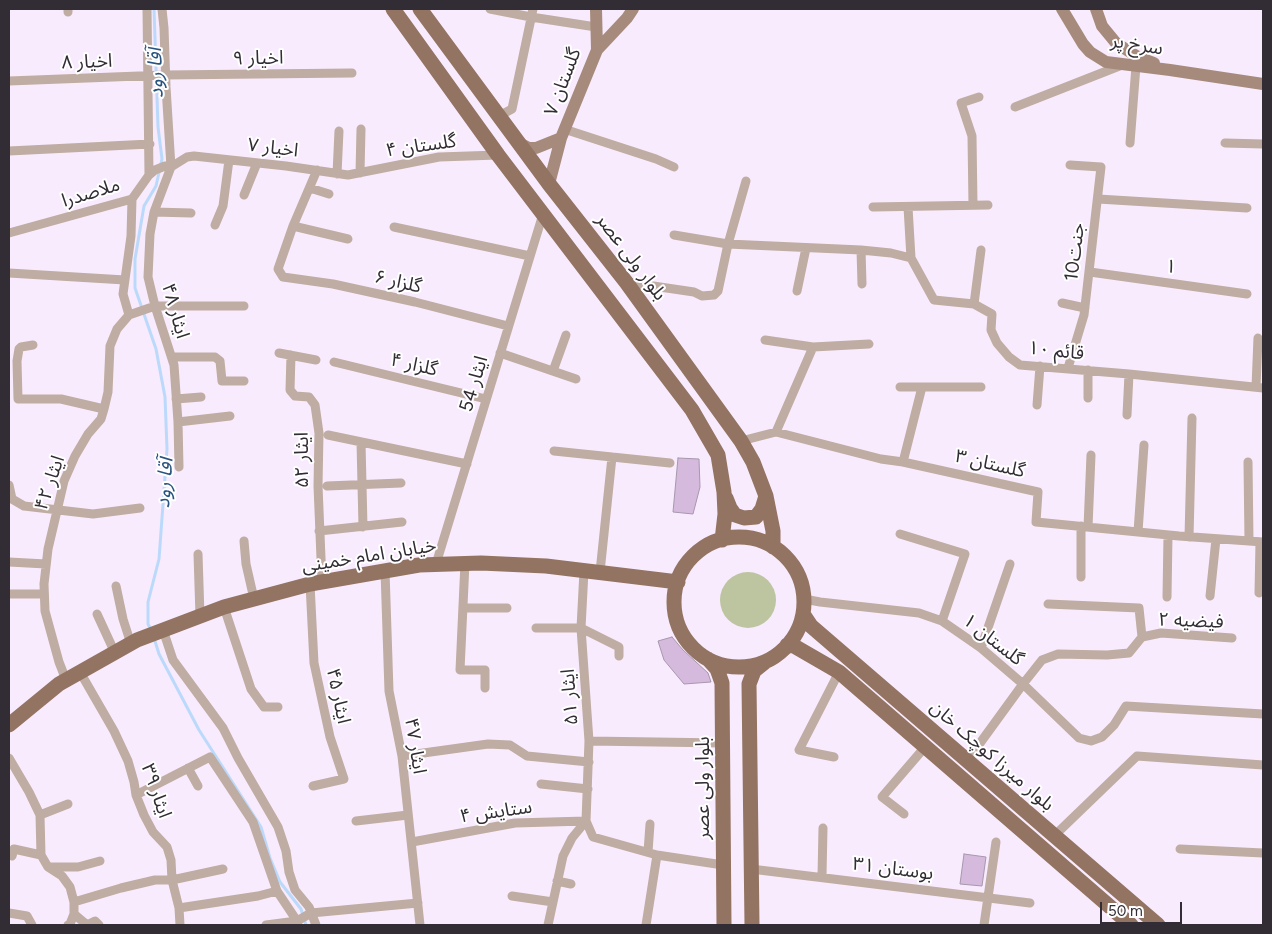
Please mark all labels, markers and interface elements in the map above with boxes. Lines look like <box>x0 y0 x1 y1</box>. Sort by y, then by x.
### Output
street label: سرخ پر <box>1109 30 1165 60</box>
street label: گلستان ۷ <box>540 45 586 119</box>
water label: آقا رود <box>143 47 169 99</box>
street label: اخیار ۹ <box>233 47 283 69</box>
street label: اخیار ۸ <box>61 50 113 74</box>
street label: گلستان ۴ <box>384 130 458 162</box>
street label: اخیار ۷ <box>246 134 300 162</box>
street label: ملاصدرا <box>59 173 123 213</box>
street label: بلوار ولی عصر <box>591 209 671 305</box>
street label: جنت10 <box>1060 222 1090 282</box>
street label: ۱ <box>1164 255 1178 279</box>
street label: گلزار ۶ <box>372 266 424 298</box>
street label: ایثار ۴۸ <box>156 281 194 341</box>
street label: قائم ۱۰ <box>1027 337 1085 365</box>
street label: گلزار ۴ <box>388 349 440 381</box>
street label: ایثار 54 <box>455 353 493 415</box>
street label: ایثار ۵۲ <box>291 432 313 488</box>
street label: گلستان ۳ <box>953 445 1027 483</box>
street label: ایثار ۴۲ <box>30 453 70 513</box>
water label: آقا رود <box>151 457 179 509</box>
street label: خیابان امام خمینی <box>300 534 438 578</box>
street label: فیضیه ۲ <box>1158 608 1224 634</box>
street label: گلستان ۱ <box>958 609 1028 671</box>
street label: ایثار ۴۵ <box>321 666 355 726</box>
street label: ایثار ۵۱ <box>557 668 583 726</box>
street label: بلوار میرزا کوچک خان <box>925 696 1059 816</box>
street label: ایثار ۴۷ <box>399 716 431 776</box>
street label: بلوار ولی عصر <box>692 736 714 840</box>
street label: ایثار ۳۹ <box>136 761 176 821</box>
street label: ستایش ۴ <box>458 796 534 828</box>
street label: بوستان ۳۱ <box>851 853 935 885</box>
scale bar <box>1102 892 1184 924</box>
text: 50 m <box>1108 902 1143 920</box>

